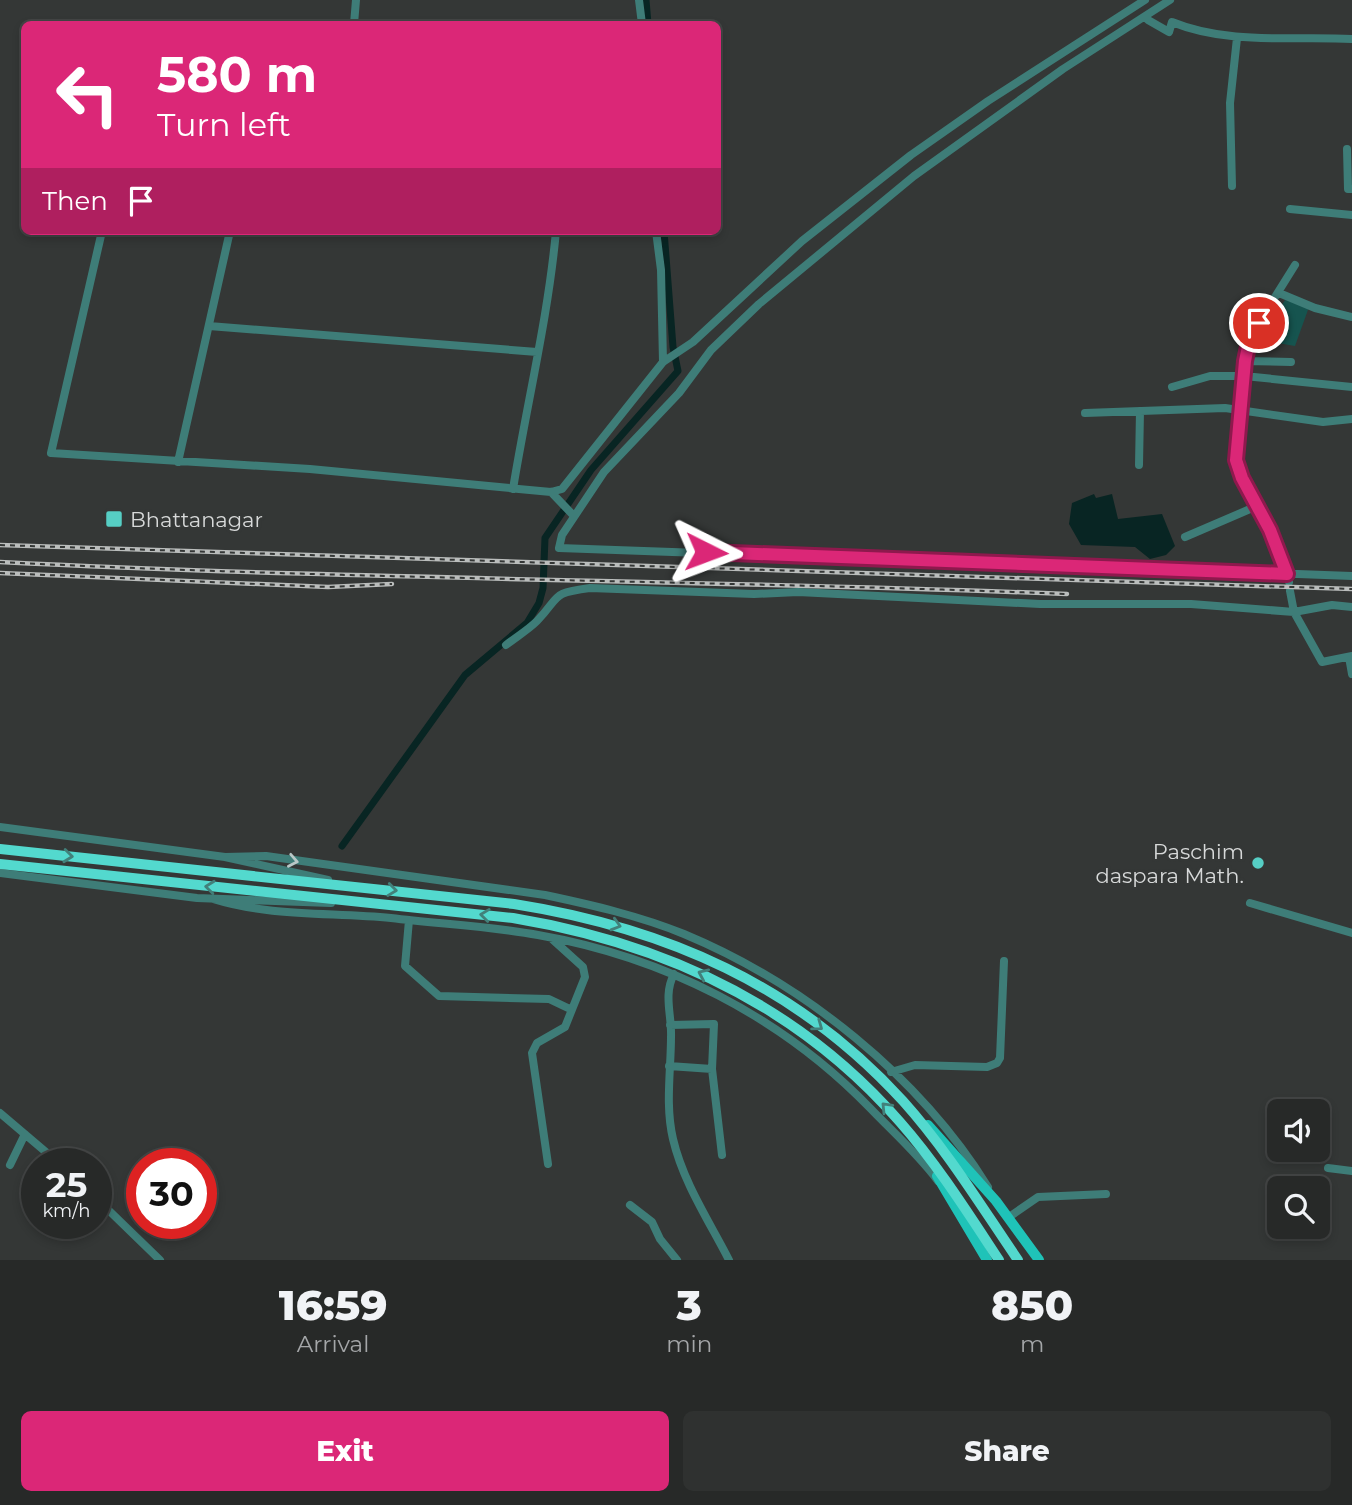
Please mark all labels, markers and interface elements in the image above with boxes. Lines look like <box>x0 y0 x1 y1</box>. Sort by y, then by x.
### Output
text: 580 m <box>157 45 317 104</box>
icon: left <box>42 49 133 140</box>
text: Turn left <box>157 105 291 144</box>
icon: arrive <box>122 182 160 220</box>
text: Then <box>42 185 108 217</box>
pin <box>1229 293 1289 353</box>
icon: arrive <box>1240 304 1278 342</box>
place label: Bhattanagar <box>130 507 263 532</box>
marker: Bhattanagar <box>104 509 124 529</box>
position arrow <box>669 515 743 589</box>
place label: Paschim daspara Math. <box>1095 839 1244 888</box>
one-way arrow <box>62 848 74 863</box>
one-way arrow <box>287 853 299 868</box>
marker: Paschim daspara Math. <box>1250 855 1266 871</box>
one-way arrow <box>204 879 215 894</box>
one-way arrow <box>386 882 397 897</box>
one-way arrow <box>479 908 490 923</box>
one-way arrow <box>610 916 622 931</box>
one-way arrow <box>698 968 710 982</box>
one-way arrow <box>810 1017 823 1030</box>
map controls <box>1267 1099 1330 1239</box>
button: sound <box>1267 1099 1330 1162</box>
one-way arrow <box>882 1102 895 1115</box>
speed limit sign: 30 <box>126 1148 217 1239</box>
text: 25 <box>46 1163 87 1206</box>
button: search <box>1267 1176 1330 1239</box>
text: km/h <box>42 1200 91 1222</box>
text: 16:59 <box>279 1279 388 1331</box>
text: 3 <box>677 1279 702 1331</box>
text: 850 <box>991 1279 1073 1331</box>
text: Arrival <box>297 1330 369 1358</box>
text: min <box>666 1330 712 1358</box>
text: m <box>1020 1330 1044 1358</box>
button: Exit <box>21 1411 669 1491</box>
button: Share <box>683 1411 1331 1491</box>

